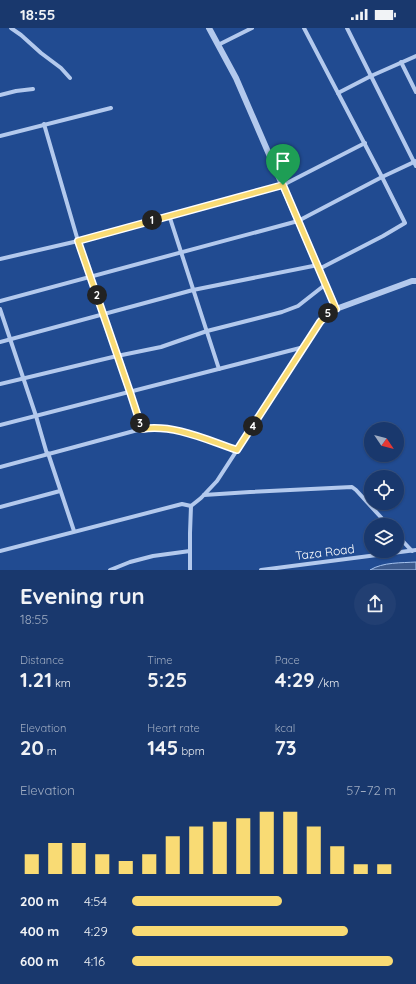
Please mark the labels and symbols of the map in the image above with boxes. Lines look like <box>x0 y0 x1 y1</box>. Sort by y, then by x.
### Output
pin <box>266 144 300 185</box>
pin: 1 <box>142 210 162 230</box>
pin: 2 <box>87 285 107 305</box>
pin: 5 <box>318 303 338 323</box>
pin: 3 <box>130 413 150 433</box>
pin: 4 <box>243 416 263 436</box>
north arrow <box>364 422 404 462</box>
street label: Taza Road <box>295 541 355 563</box>

